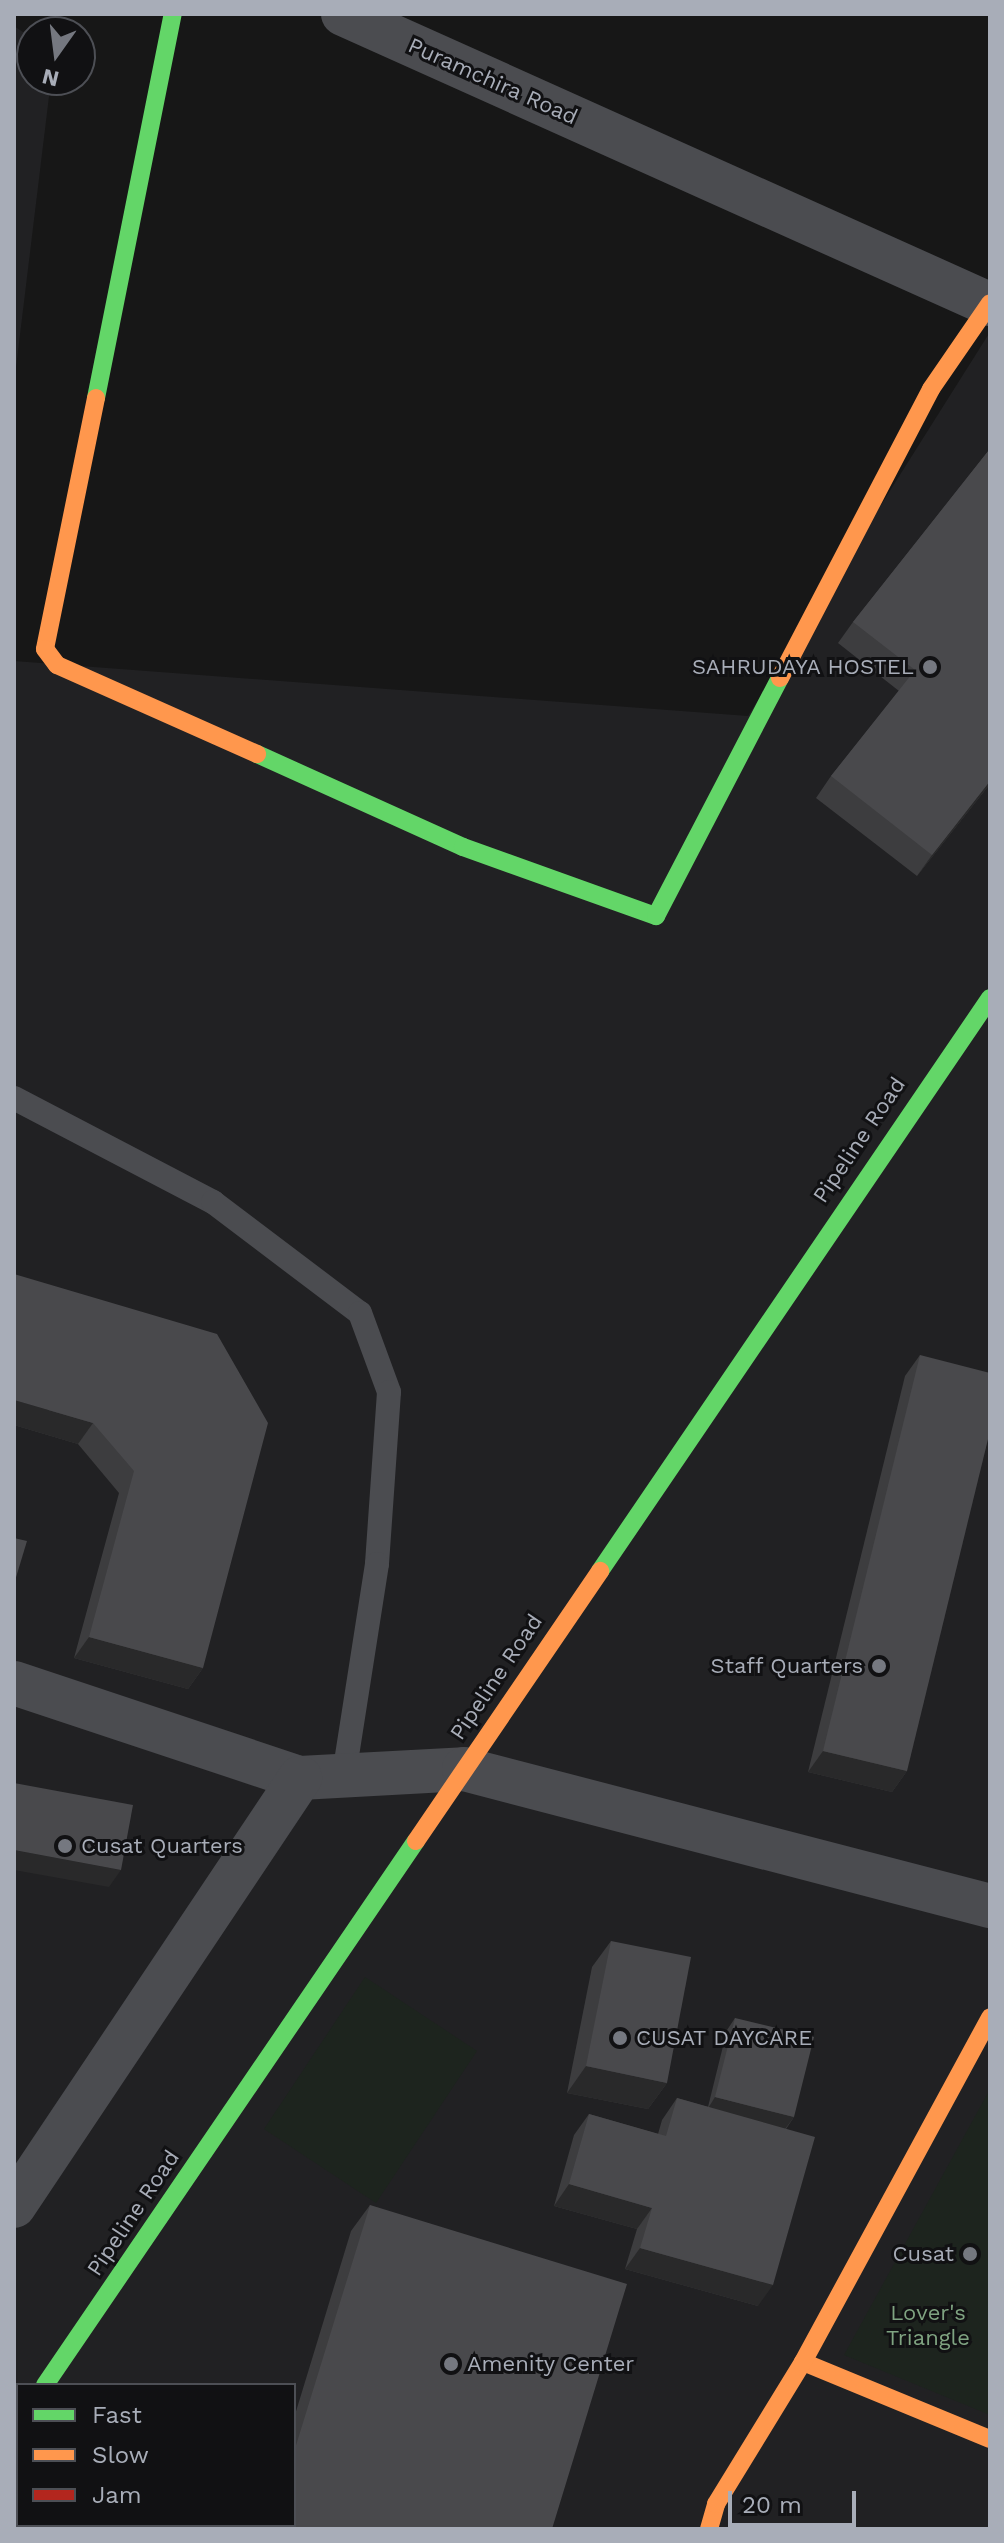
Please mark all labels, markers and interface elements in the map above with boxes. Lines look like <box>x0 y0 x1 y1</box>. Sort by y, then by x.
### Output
north arrow <box>16 16 96 96</box>
street label: Puramchira Road <box>404 32 582 130</box>
text: N <box>40 64 61 92</box>
place label: SAHRUDAYA HOSTEL <box>691 654 914 680</box>
marker: SAHRUDAYA HOSTEL <box>921 658 939 676</box>
street label: Pipeline Road <box>807 1072 911 1208</box>
street label: Pipeline Road <box>444 1609 548 1745</box>
place label: Staff Quarters <box>710 1653 863 1679</box>
marker: Staff Quarters <box>870 1657 888 1675</box>
place label: Cusat Quarters <box>81 1833 243 1859</box>
marker: Cusat Quarters <box>56 1837 74 1855</box>
place label: CUSAT DAYCARE <box>636 2025 813 2051</box>
marker: CUSAT DAYCARE <box>611 2029 629 2047</box>
street label: Pipeline Road <box>81 2145 185 2281</box>
place label: Cusat <box>893 2241 954 2267</box>
marker: Cusat <box>961 2245 979 2263</box>
park label: Lover's Triangle <box>886 2299 970 2350</box>
place label: Amenity Center <box>467 2351 635 2377</box>
marker: Amenity Center <box>442 2355 460 2373</box>
legend <box>16 2383 296 2527</box>
text: Fast <box>92 2401 142 2429</box>
text: Slow <box>92 2441 149 2469</box>
scale bar <box>732 2475 860 2525</box>
text: Jam <box>92 2481 142 2509</box>
text: 20 m <box>742 2491 802 2519</box>

